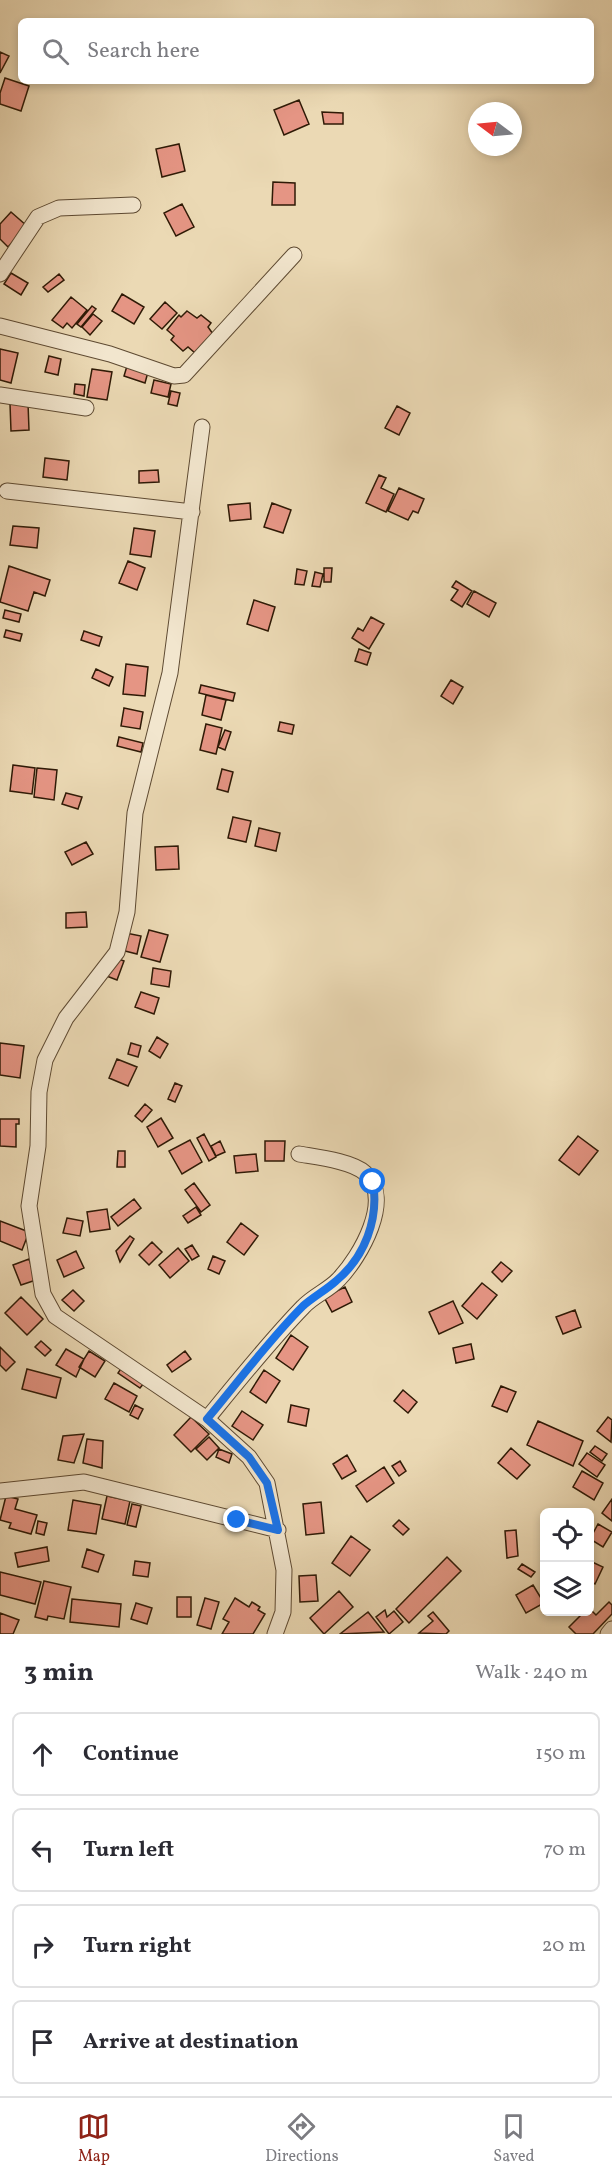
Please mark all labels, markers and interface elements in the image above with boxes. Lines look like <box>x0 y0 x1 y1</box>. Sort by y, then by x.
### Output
search box <box>18 18 594 84</box>
icon: search <box>39 35 72 68</box>
text: Search here <box>87 36 200 67</box>
north arrow <box>468 102 522 156</box>
route start <box>359 1168 385 1194</box>
route end <box>223 1506 249 1532</box>
map controls <box>540 1508 594 1616</box>
button: locate <box>540 1508 594 1562</box>
button: layers <box>540 1562 594 1616</box>
text: 3 min <box>24 1655 94 1691</box>
text: Walk · 240 m <box>475 1659 588 1687</box>
icon: ahead <box>26 1738 59 1771</box>
text: Continue <box>83 1739 179 1770</box>
text: 150 m <box>535 1740 586 1768</box>
icon: left <box>26 1834 59 1867</box>
text: Turn left <box>83 1835 174 1866</box>
text: 70 m <box>543 1836 586 1864</box>
icon: right <box>26 1930 59 1963</box>
text: Turn right <box>83 1931 191 1962</box>
text: 20 m <box>542 1932 586 1960</box>
icon: arrive <box>26 2026 59 2059</box>
text: Arrive at destination <box>83 2027 299 2058</box>
tab: Map <box>77 2110 110 2168</box>
tab: Directions <box>265 2110 339 2168</box>
tab: Saved <box>493 2110 535 2168</box>

